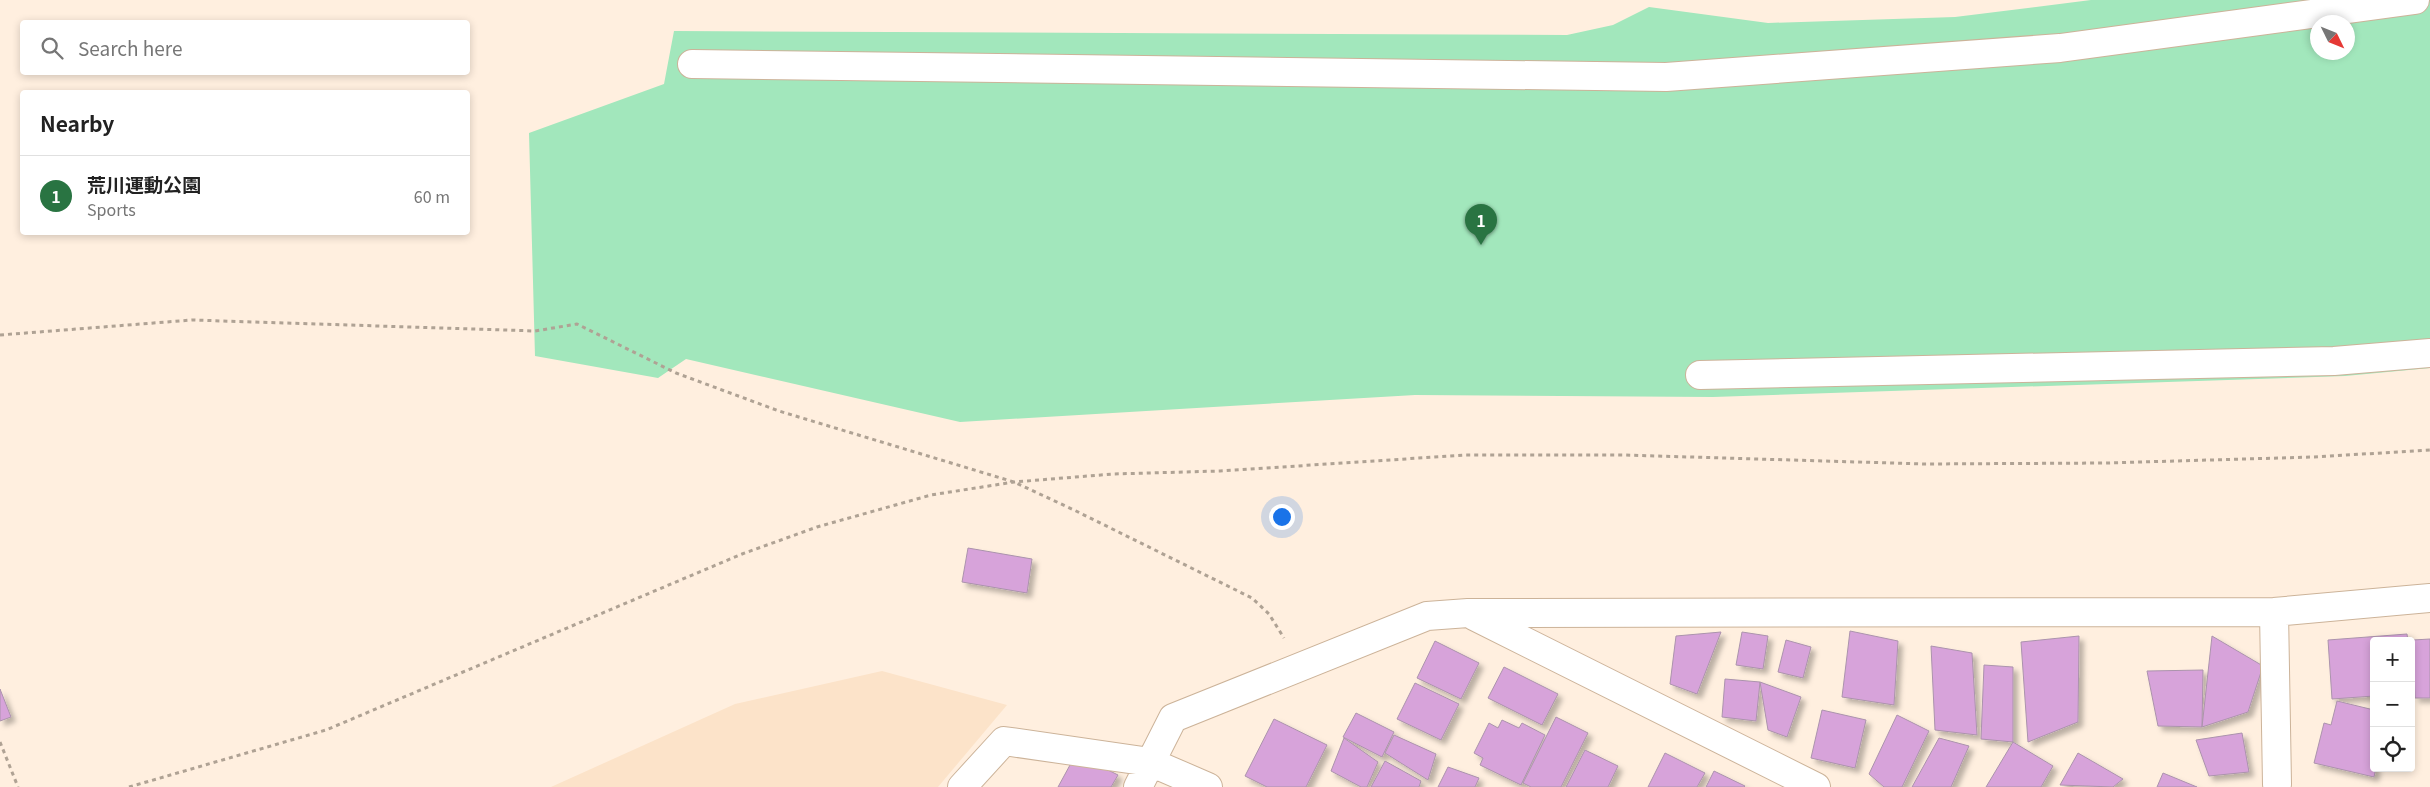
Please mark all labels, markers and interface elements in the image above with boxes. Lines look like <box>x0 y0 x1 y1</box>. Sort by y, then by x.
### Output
north arrow <box>2310 15 2355 60</box>
search box <box>20 20 470 75</box>
icon: search <box>38 34 66 62</box>
text: Search here <box>78 34 182 61</box>
text: Nearby <box>40 108 114 138</box>
text: 荒川運動公園 <box>87 170 201 197</box>
text: 1 <box>51 184 61 208</box>
text: 60 m <box>414 184 450 208</box>
text: Sports <box>87 197 136 221</box>
pin: 1 <box>1465 204 1497 245</box>
your location <box>1269 504 1295 530</box>
map controls <box>2370 637 2415 772</box>
button: + <box>2370 637 2415 682</box>
button: − <box>2370 682 2415 727</box>
button: locate <box>2370 727 2415 772</box>

